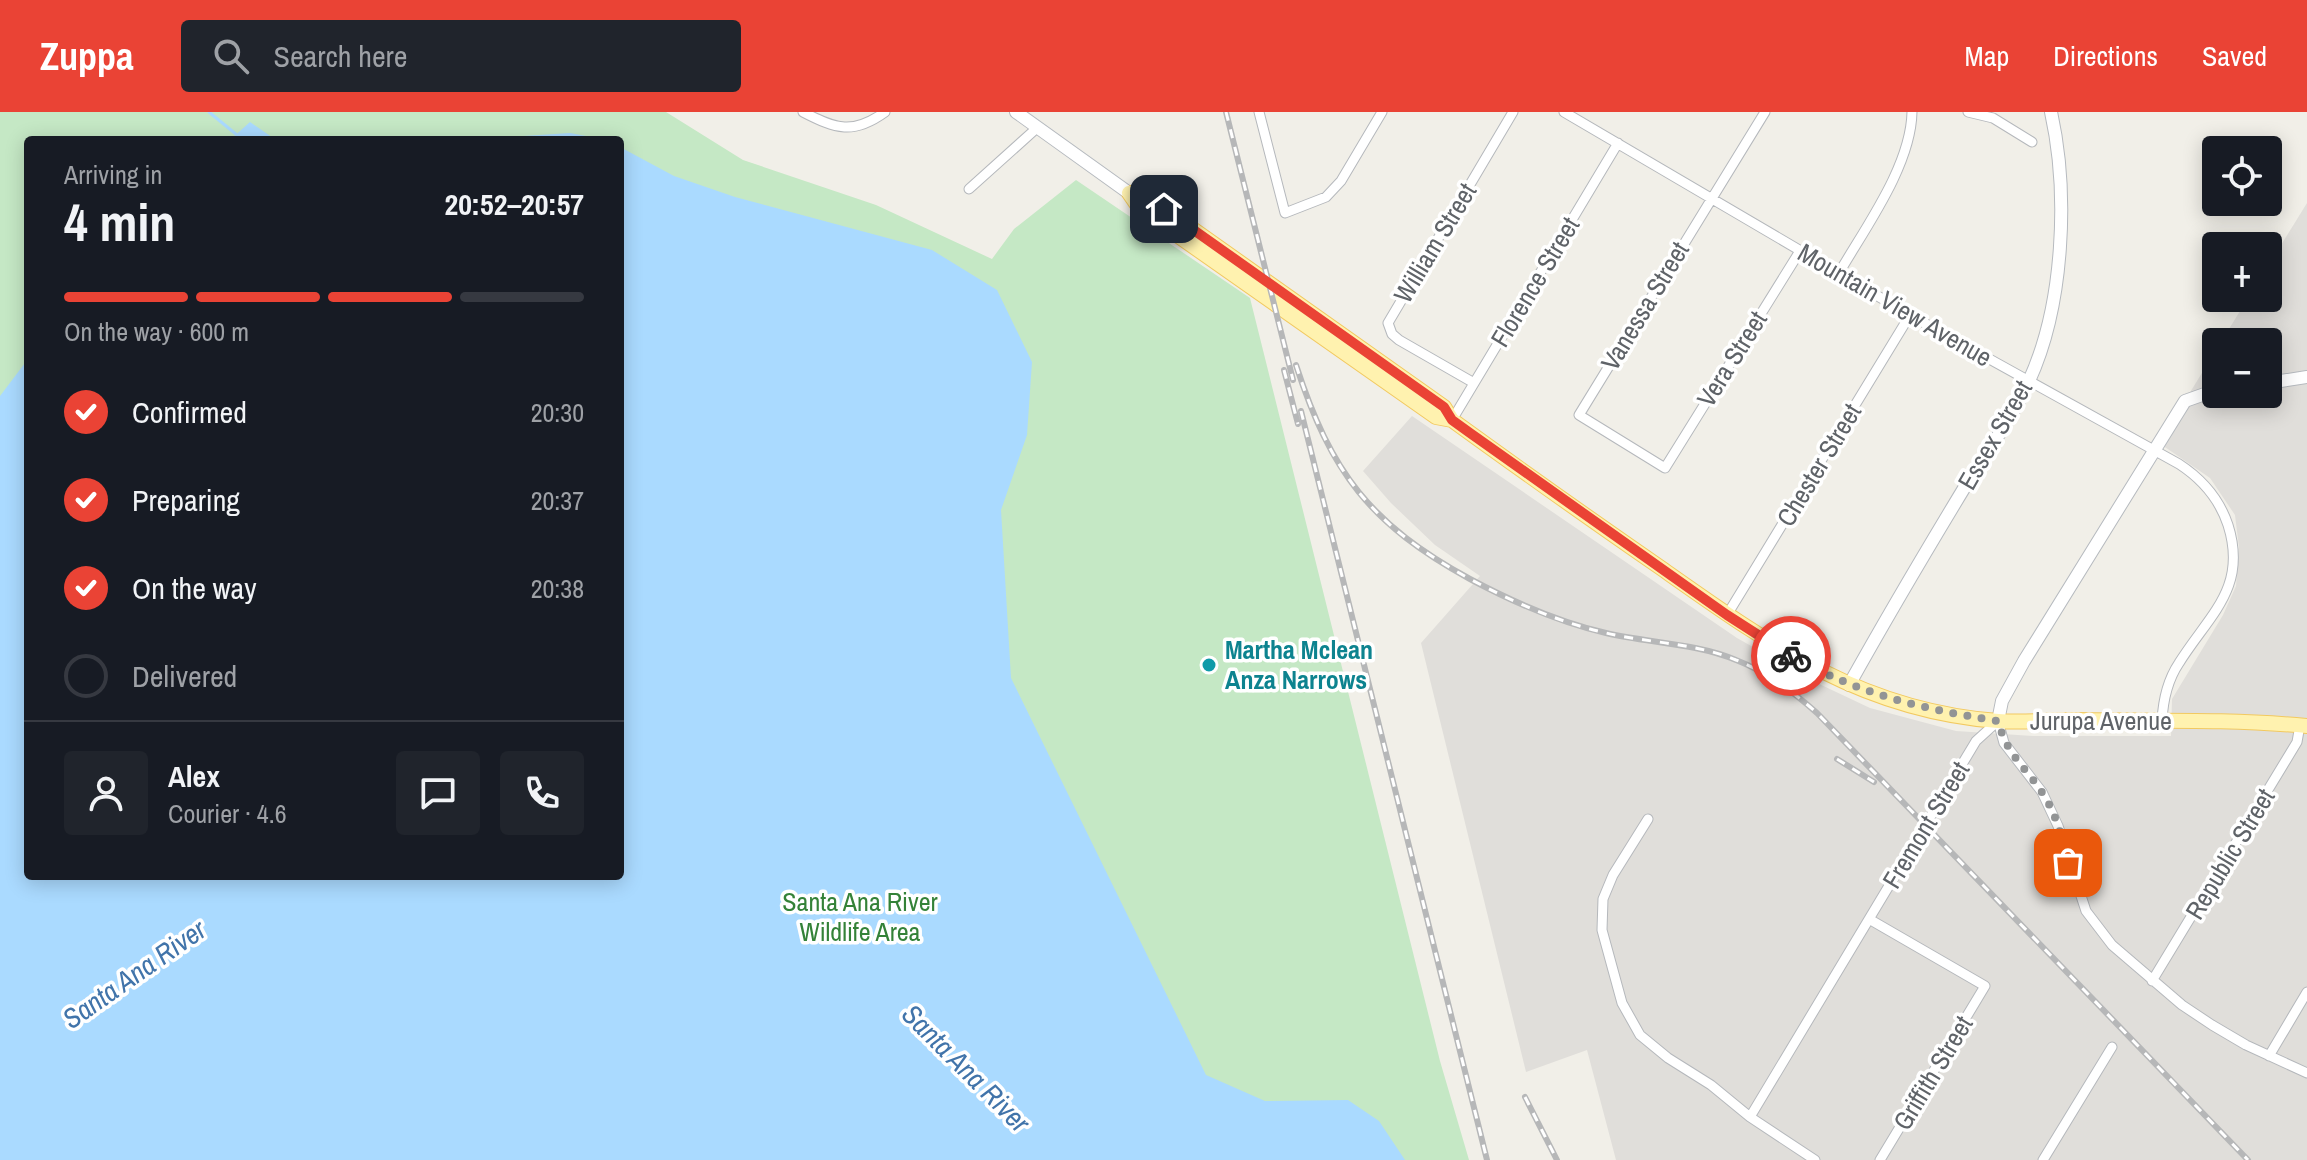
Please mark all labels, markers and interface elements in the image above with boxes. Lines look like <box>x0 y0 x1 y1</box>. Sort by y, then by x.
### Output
search box <box>181 20 741 92</box>
text: Zuppa <box>40 31 133 82</box>
icon: search <box>209 34 253 78</box>
text: Search here <box>273 36 408 76</box>
text: Map <box>1965 37 2009 75</box>
text: Directions <box>2053 37 2158 75</box>
text: Saved <box>2202 37 2267 75</box>
map controls <box>2202 136 2282 408</box>
button: locate <box>2202 136 2282 216</box>
text: Arriving in <box>64 157 162 192</box>
pin <box>1130 175 1198 243</box>
street label: William Street <box>1385 176 1484 309</box>
text: 20:52–20:57 <box>445 184 584 224</box>
text: 4 min <box>64 187 175 257</box>
icon: home <box>1142 187 1186 231</box>
street label: Florence Street <box>1482 210 1587 353</box>
button: + <box>2202 232 2282 312</box>
street label: Vanessa Street <box>1592 235 1697 377</box>
street label: Mountain View Avenue <box>1792 235 1999 374</box>
street label: Vera Street <box>1688 304 1775 413</box>
text: On the way · 600 m <box>64 314 249 349</box>
button: − <box>2202 328 2282 408</box>
street label: Essex Street <box>1949 374 2040 496</box>
icon: check <box>64 390 108 434</box>
text: Confirmed <box>132 392 247 432</box>
text: 20:30 <box>531 395 584 430</box>
street label: Chester Street <box>1768 397 1869 533</box>
icon: check <box>64 478 108 522</box>
text: Preparing <box>132 480 240 520</box>
text: 20:37 <box>531 483 584 518</box>
icon: check <box>64 566 108 610</box>
text: On the way <box>132 568 256 608</box>
text: 20:38 <box>531 571 584 606</box>
courier <box>1751 616 1831 696</box>
place label: Martha Mclean Anza Narrows <box>1225 632 1373 697</box>
icon: bike <box>1769 634 1813 678</box>
text: Delivered <box>132 656 237 696</box>
marker: Martha Mclean Anza Narrows <box>1200 656 1218 674</box>
street label: Jurupa Avenue <box>2030 703 2172 738</box>
button: person <box>64 751 148 835</box>
button: chat <box>396 751 480 835</box>
button: phone <box>500 751 584 835</box>
street label: Fremont Street <box>1874 755 1977 895</box>
text: Alex <box>168 756 220 796</box>
street label: Republic Street <box>2177 782 2282 926</box>
text: Courier · 4.6 <box>168 796 287 831</box>
pin <box>2034 829 2102 897</box>
icon: bag <box>2046 841 2090 885</box>
park label: Santa Ana River Wildlife Area <box>782 884 938 949</box>
water label: Santa Ana River <box>55 910 214 1037</box>
water label: Santa Ana River <box>894 996 1039 1141</box>
street label: Griffith Street <box>1885 1009 1980 1136</box>

